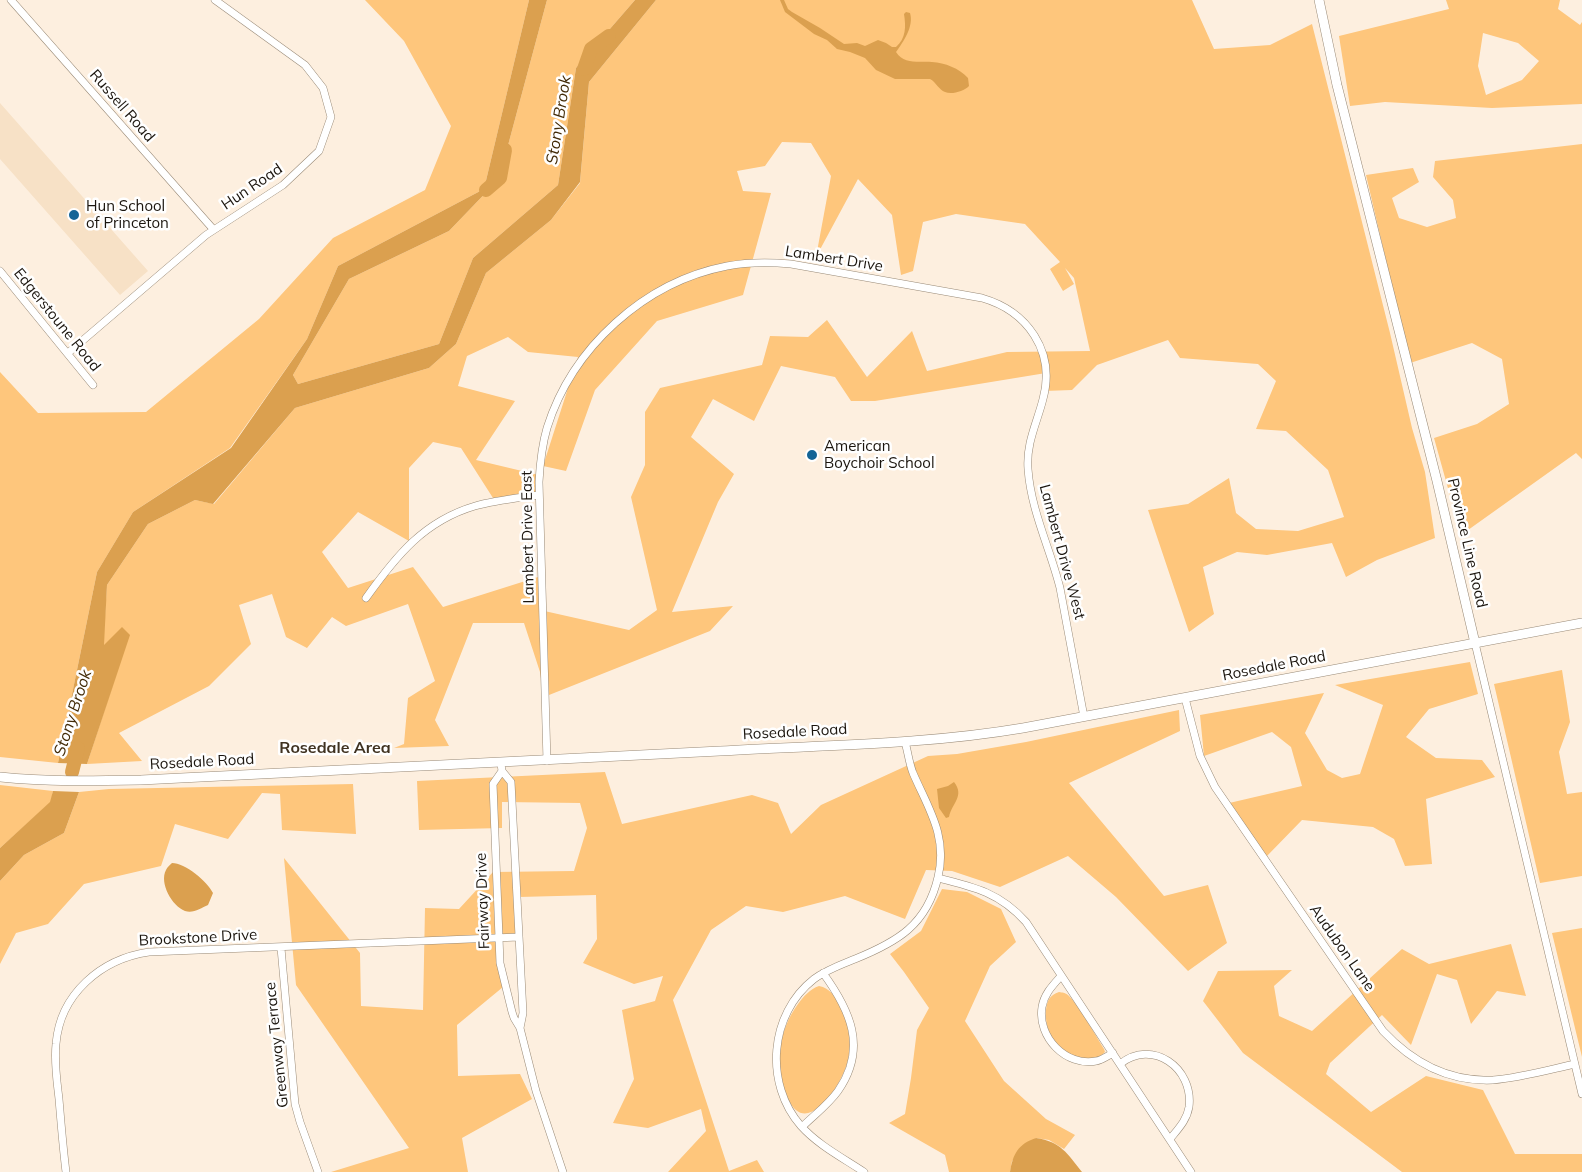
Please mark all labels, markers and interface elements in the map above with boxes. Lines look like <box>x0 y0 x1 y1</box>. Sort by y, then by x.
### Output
street label: Russell Road <box>86 66 158 146</box>
water label: Stony Brook <box>543 74 575 166</box>
street label: Hun Road <box>218 160 286 214</box>
place label: Hun School of Princeton <box>86 197 169 232</box>
marker: Hun School of Princeton <box>67 208 81 222</box>
street label: Lambert Drive <box>784 242 884 276</box>
street label: Edgerstoune Road <box>10 265 104 375</box>
place label: American Boychoir School <box>824 437 934 472</box>
marker: American Boychoir School <box>805 448 819 462</box>
street label: Lambert Drive East <box>518 470 538 604</box>
street label: Province Line Road <box>1443 476 1491 610</box>
street label: Lambert Drive West <box>1035 482 1089 622</box>
street label: Rosedale Road <box>1221 647 1327 685</box>
water label: Stony Brook <box>50 667 96 759</box>
street label: Rosedale Road <box>742 720 848 744</box>
district label: Rosedale Area <box>279 738 391 758</box>
street label: Rosedale Road <box>149 750 255 774</box>
street label: Fairway Drive <box>472 852 494 950</box>
street label: Audubon Lane <box>1305 901 1379 995</box>
street label: Brookstone Drive <box>138 926 258 950</box>
street label: Greenway Terrace <box>261 981 293 1109</box>

